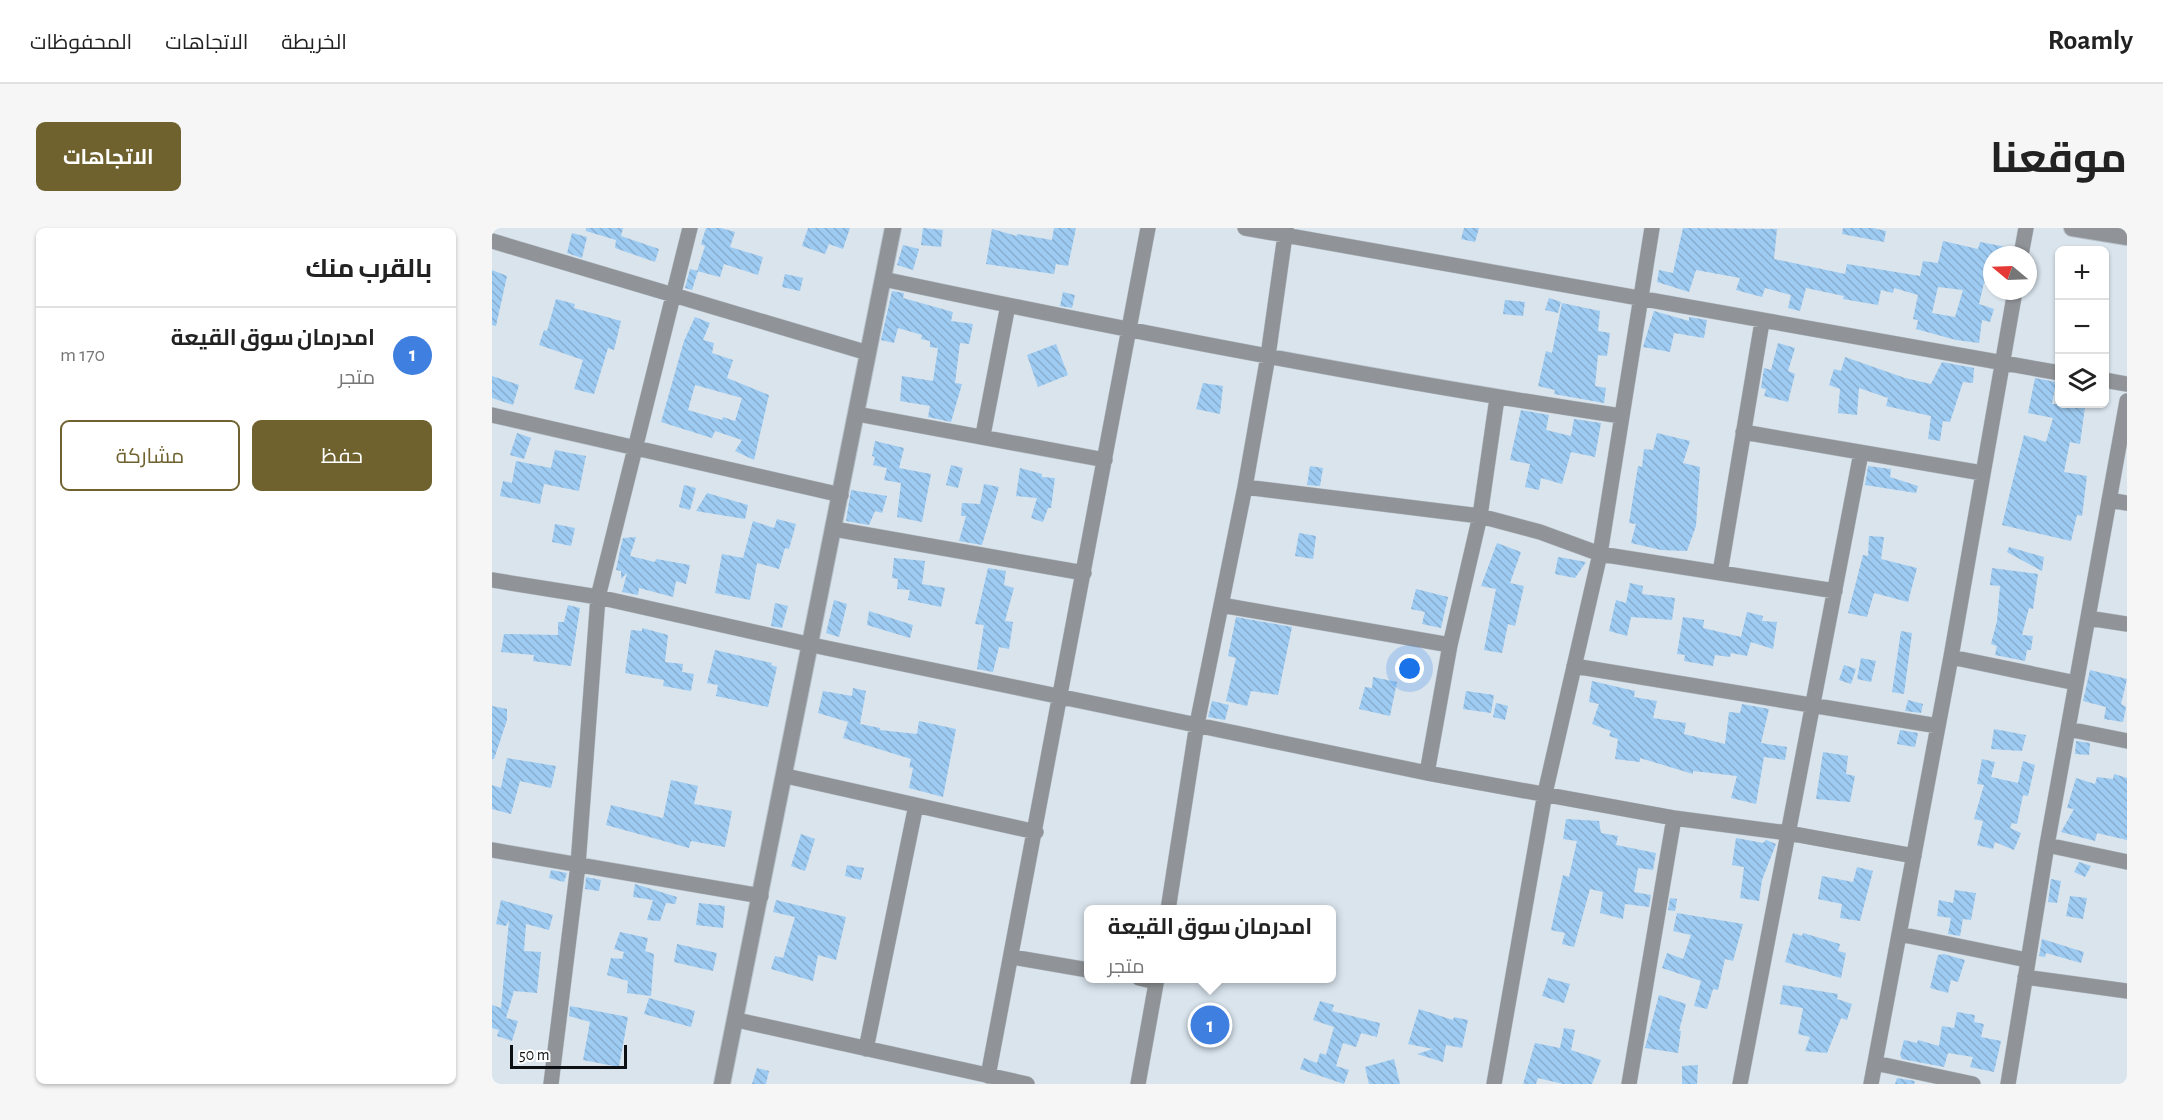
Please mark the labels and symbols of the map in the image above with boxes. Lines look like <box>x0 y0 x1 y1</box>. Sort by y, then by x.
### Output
north arrow <box>1983 246 2037 300</box>
your location <box>1395 654 1424 683</box>
pin: 1 <box>1190 1002 1230 1048</box>
scale bar <box>510 1042 627 1070</box>

